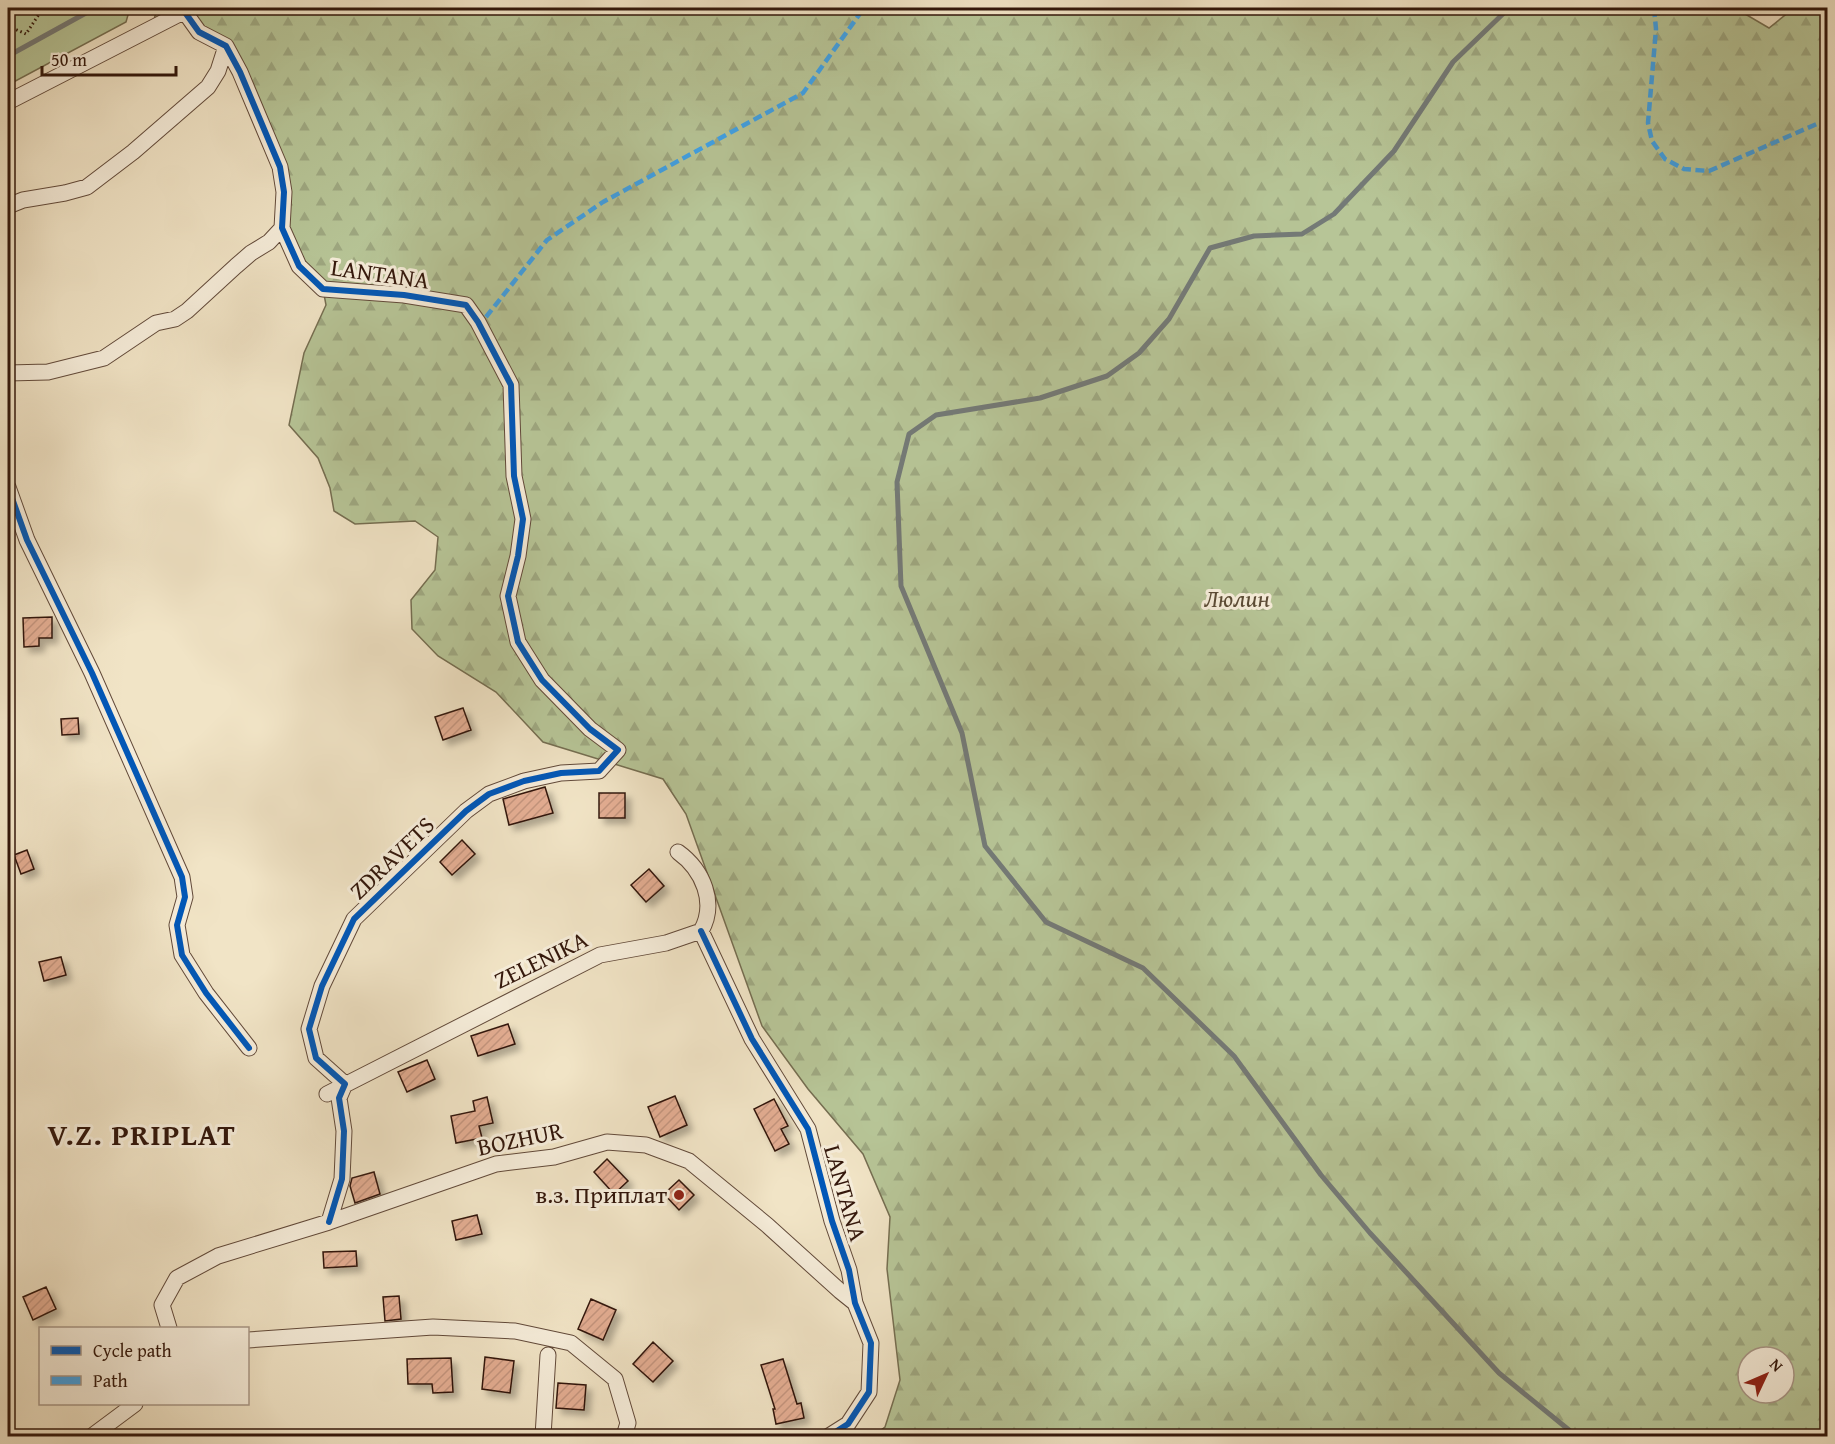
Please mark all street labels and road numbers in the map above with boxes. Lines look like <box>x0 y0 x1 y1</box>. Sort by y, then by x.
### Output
street label: LANTANA <box>329 249 432 298</box>
street label: ZDRAVETS <box>341 808 442 907</box>
street label: ZELENIKA <box>488 922 594 997</box>
street label: BOZHUR <box>474 1112 566 1165</box>
street label: LANTANA <box>815 1141 876 1246</box>

